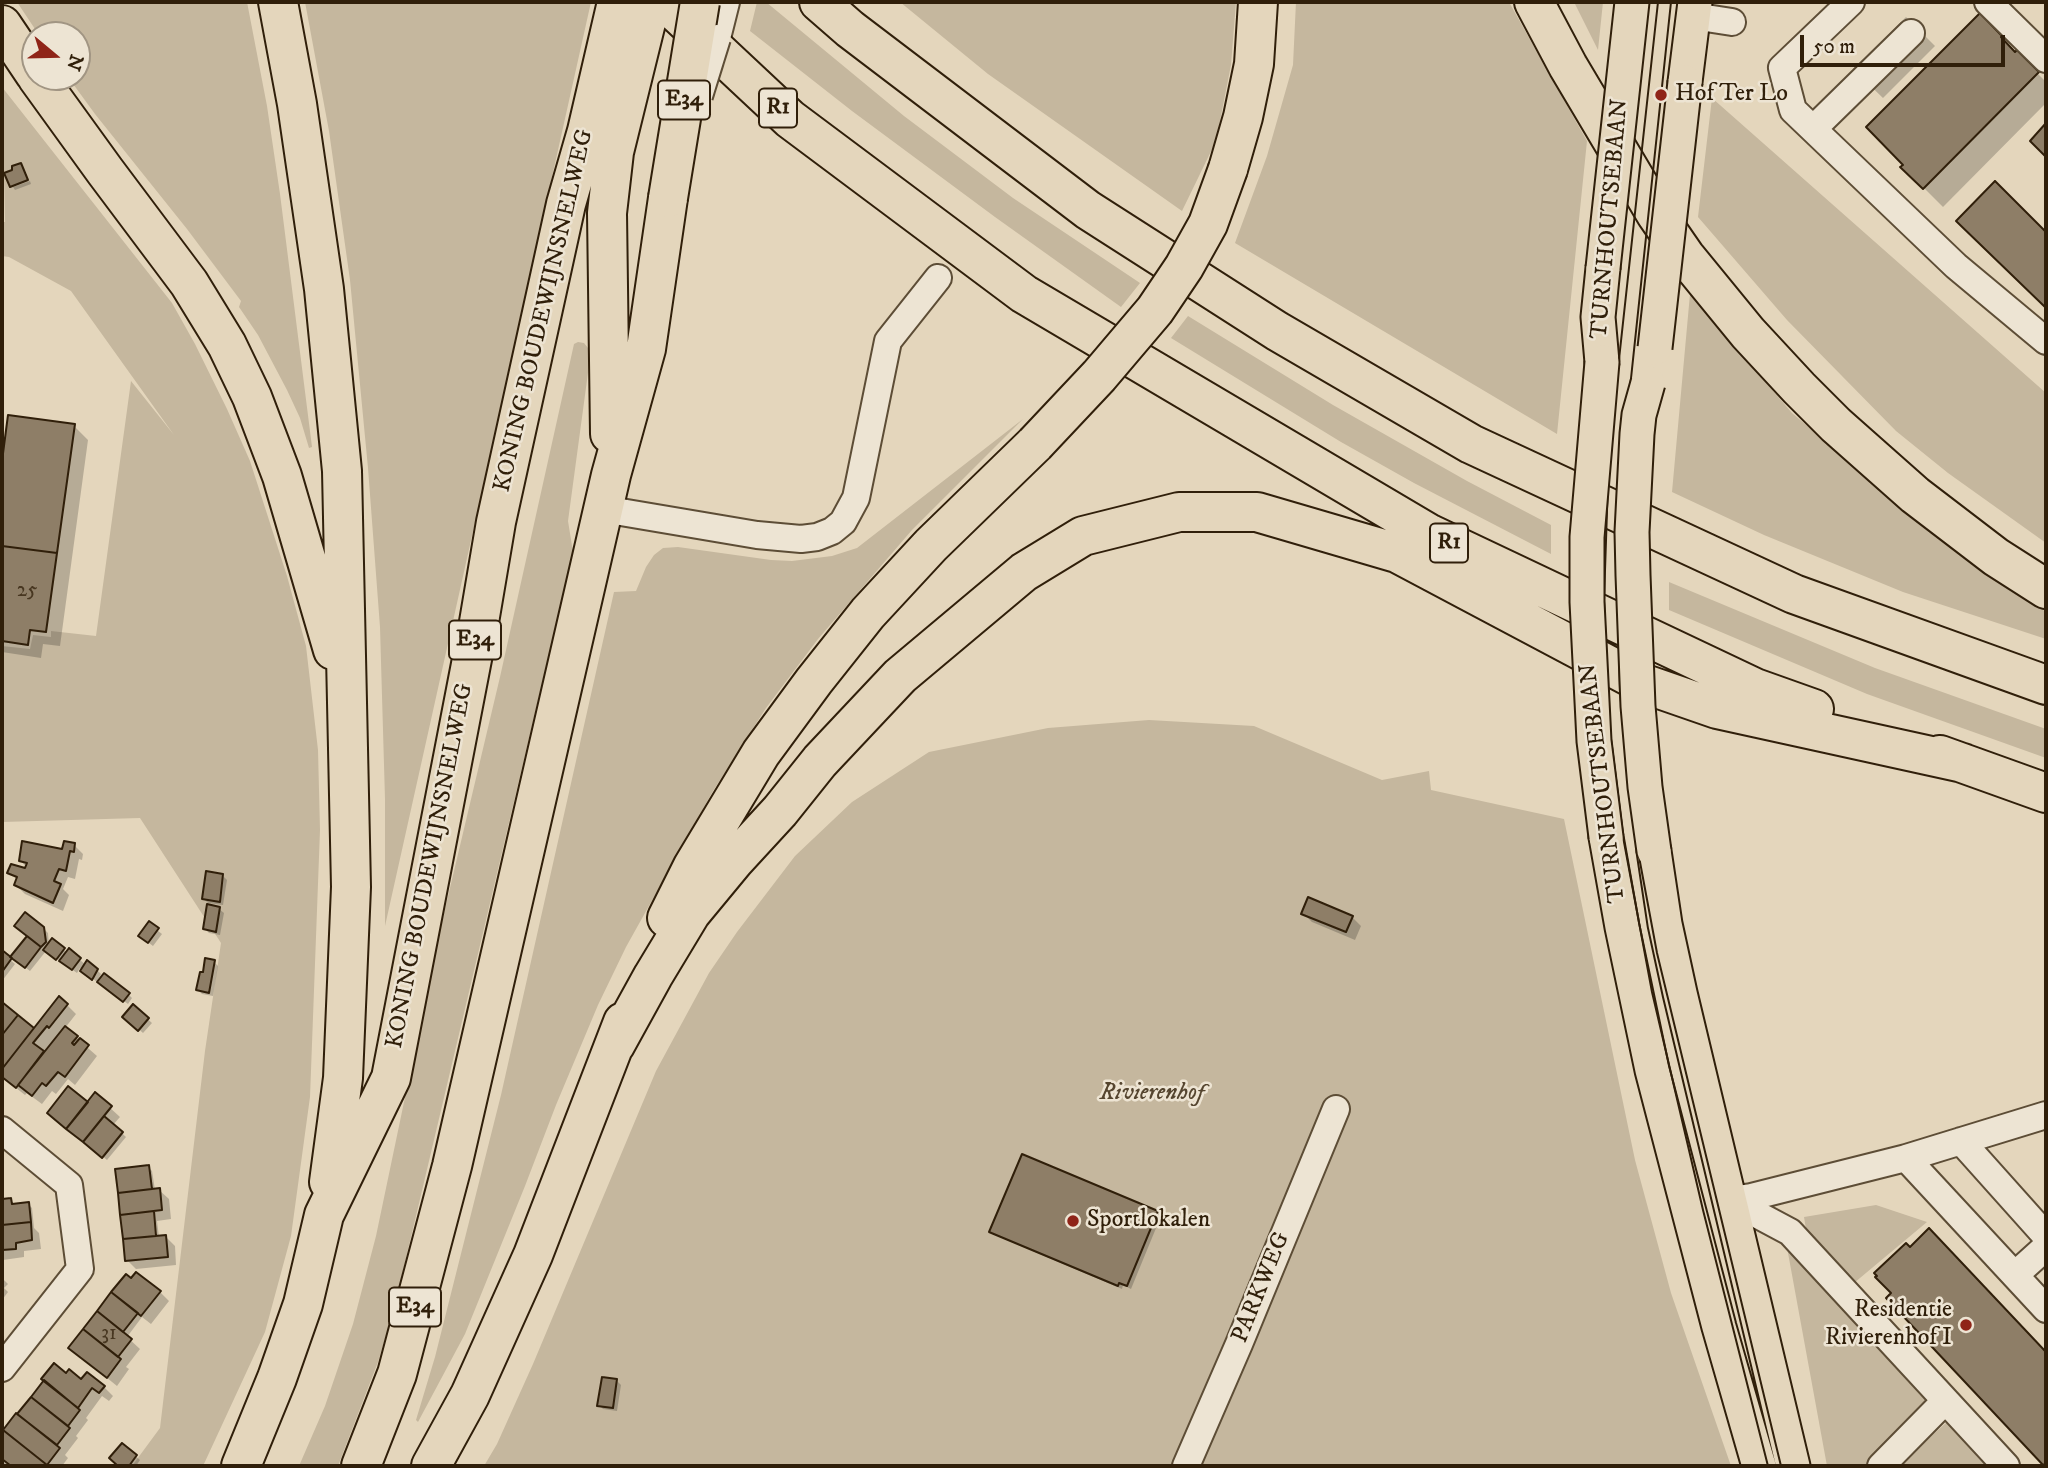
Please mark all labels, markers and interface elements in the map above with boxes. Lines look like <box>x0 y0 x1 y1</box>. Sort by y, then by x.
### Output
north arrow <box>21 21 91 91</box>
scale bar <box>1803 21 2008 65</box>
text: 50 m <box>1813 34 1855 60</box>
text: N <box>61 51 88 73</box>
road number: E34 <box>658 80 710 120</box>
place label: Hof Ter Lo <box>1675 81 1788 109</box>
marker: Hof Ter Lo <box>1653 87 1669 103</box>
road number: R1 <box>759 88 797 128</box>
street label: TURNHOUTSEBAAN <box>1586 98 1636 340</box>
street label: KONING BOUDEWIJNSNELWEG <box>489 127 601 495</box>
road number: R1 <box>1430 524 1468 562</box>
house number: 25 <box>17 579 37 605</box>
road number: E34 <box>449 620 501 660</box>
street label: TURNHOUTSEBAAN <box>1575 662 1633 904</box>
street label: KONING BOUDEWIJNSNELWEG <box>381 681 481 1051</box>
park label: Rivierenhof <box>1100 1080 1204 1108</box>
place label: Sportlokalen <box>1087 1207 1210 1235</box>
marker: Sportlokalen <box>1065 1213 1081 1229</box>
street label: PARKWEG <box>1227 1228 1297 1348</box>
road number: E34 <box>389 1288 441 1326</box>
place label: Residentie Rivierenhof I <box>1825 1297 1952 1353</box>
marker: Residentie Rivierenhof I <box>1958 1317 1974 1333</box>
house number: 31 <box>101 1322 117 1348</box>

